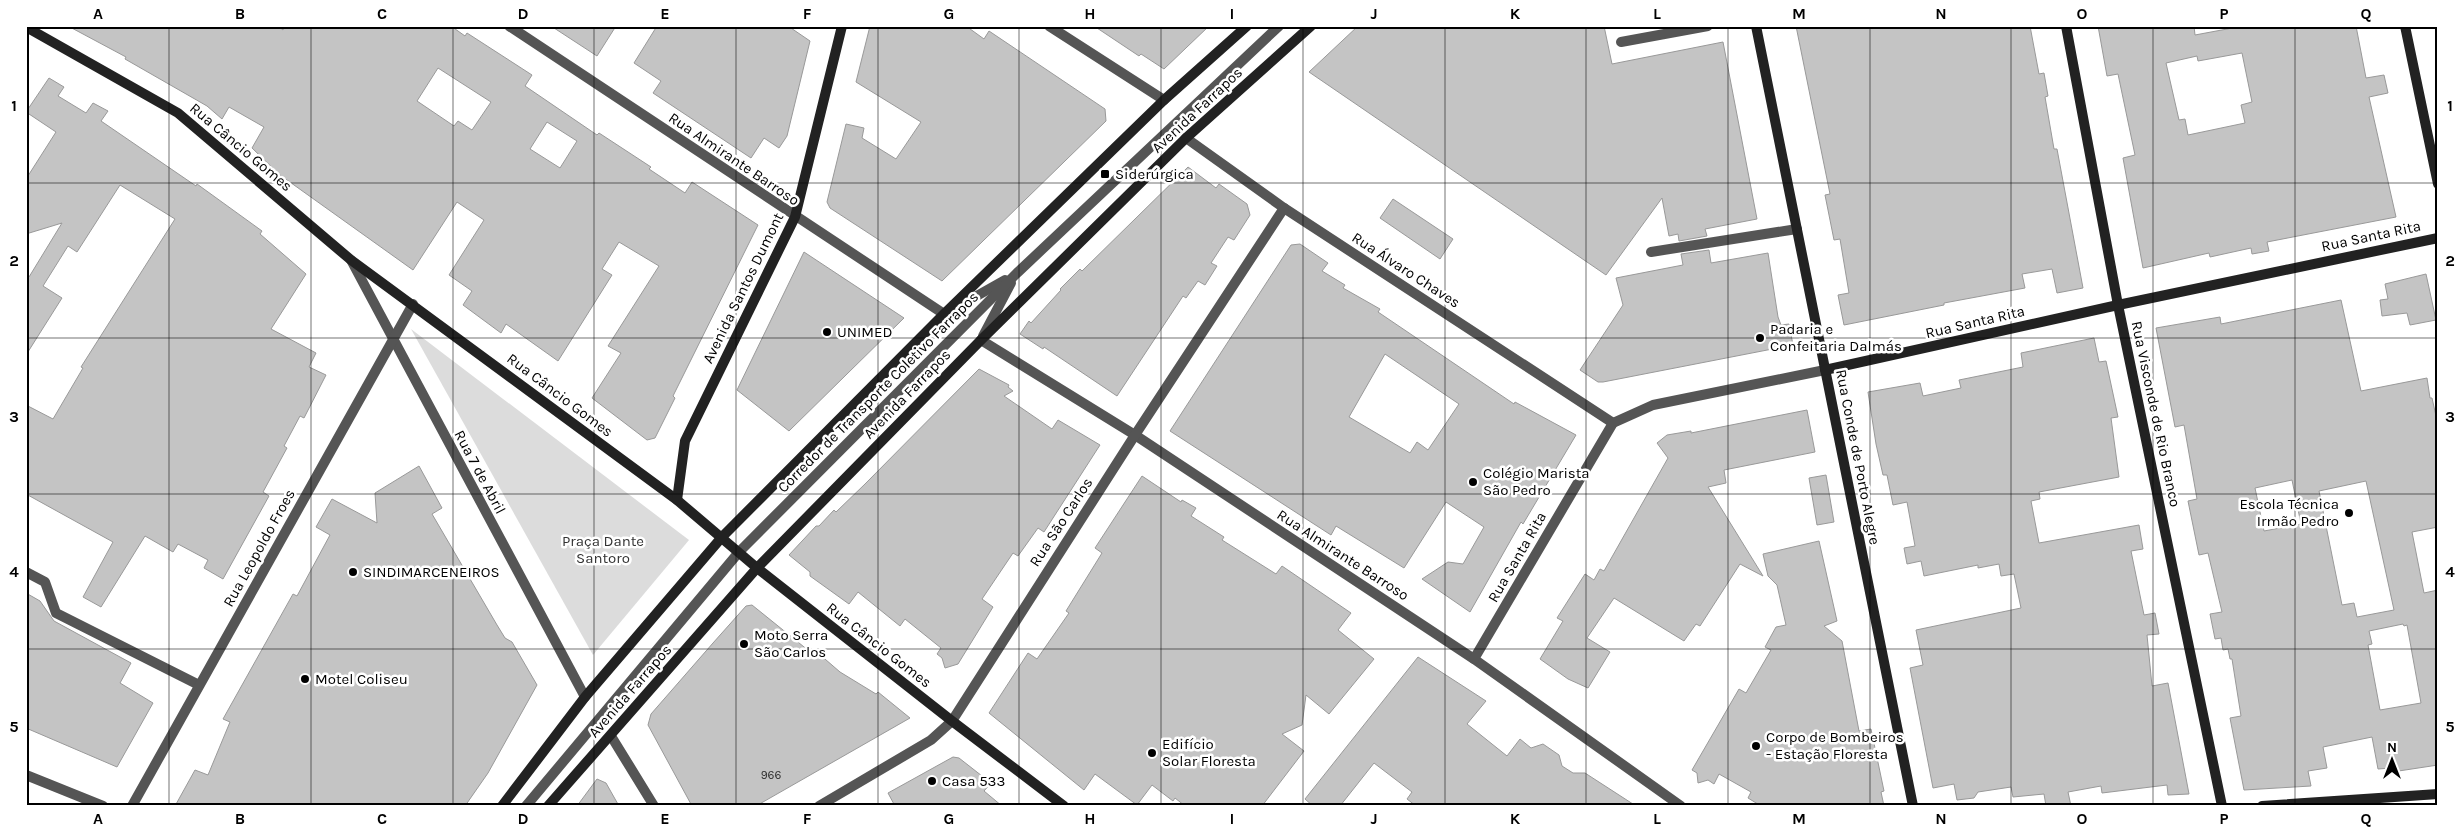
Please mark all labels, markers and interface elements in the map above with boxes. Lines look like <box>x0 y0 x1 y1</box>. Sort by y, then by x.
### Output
text: A <box>93 4 103 23</box>
text: B <box>235 4 245 23</box>
text: C <box>377 4 387 23</box>
text: D <box>518 4 529 23</box>
text: E <box>660 4 670 23</box>
text: F <box>803 4 812 23</box>
text: G <box>944 4 954 23</box>
text: H <box>1084 4 1096 23</box>
text: I <box>1230 4 1234 23</box>
text: J <box>1370 4 1378 23</box>
text: K <box>1510 4 1521 23</box>
text: L <box>1653 4 1661 23</box>
text: M <box>1792 4 1806 23</box>
text: N <box>1935 4 1947 23</box>
text: O <box>2077 4 2088 23</box>
text: P <box>2219 4 2229 23</box>
text: Q <box>2361 4 2372 23</box>
street label: Avenida Farrapos <box>1148 63 1246 157</box>
text: 1 <box>11 96 17 115</box>
text: 1 <box>2447 96 2453 115</box>
street label: Rua Câncio Gomes <box>186 99 296 195</box>
street label: Rua Almirante Barroso <box>665 109 803 209</box>
place label: Siderúrgica <box>1115 165 1194 183</box>
marker: Siderúrgica <box>1099 168 1111 180</box>
street label: Avenida Santos Dumont <box>699 209 787 366</box>
street label: Rua Santa Rita <box>2319 217 2423 255</box>
street label: Rua Álvaro Chaves <box>1348 228 1464 312</box>
text: 2 <box>9 251 19 270</box>
text: 2 <box>2445 251 2455 270</box>
street label: Corredor de Transporte Coletivo Farrapos <box>774 288 982 496</box>
street label: Rua Santa Rita <box>1924 302 2026 342</box>
street label: Rua Visconde de Rio Branco <box>2127 319 2185 509</box>
place label: Padaria e Confeitaria Dalmás <box>1770 320 1902 355</box>
place label: UNIMED <box>837 323 892 341</box>
marker: UNIMED <box>821 326 833 338</box>
marker: Padaria e Confeitaria Dalmás <box>1754 332 1766 344</box>
street label: Avenida Farrapos <box>860 345 954 443</box>
street label: Rua Câncio Gomes <box>503 349 617 441</box>
street label: Rua Conde de Porto Alegre <box>1832 368 1884 546</box>
text: 3 <box>9 407 19 426</box>
text: 3 <box>2445 407 2455 426</box>
street label: Rua 7 de Abril <box>450 427 510 517</box>
place label: Colégio Marista São Pedro <box>1483 464 1590 499</box>
street label: Rua São Carlos <box>1026 474 1096 570</box>
marker: Colégio Marista São Pedro <box>1467 476 1479 488</box>
street label: Rua Leopoldo Froes <box>219 486 299 610</box>
place label: Escola Técnica Irmão Pedro <box>2239 495 2339 530</box>
street label: Rua Almirante Barroso <box>1274 506 1412 604</box>
marker: Escola Técnica Irmão Pedro <box>2343 507 2355 519</box>
street label: Rua Santa Rita <box>1484 509 1550 605</box>
park label: Praça Dante Santoro <box>562 532 644 567</box>
text: 4 <box>9 562 19 581</box>
text: 4 <box>2445 562 2455 581</box>
place label: SINDIMARCENEIROS <box>363 563 500 581</box>
marker: SINDIMARCENEIROS <box>347 566 359 578</box>
street label: Rua Câncio Gomes <box>823 598 935 692</box>
place label: Moto Serra São Carlos <box>754 626 828 661</box>
marker: Moto Serra São Carlos <box>738 638 750 650</box>
street label: Avenida Farrapos <box>585 641 675 741</box>
place label: Motel Coliseu <box>315 670 408 688</box>
marker: Motel Coliseu <box>299 673 311 685</box>
text: 5 <box>9 717 19 736</box>
text: 5 <box>2445 717 2455 736</box>
place label: Corpo de Bombeiros - Estação Floresta <box>1766 728 1904 763</box>
north arrow <box>2366 734 2416 784</box>
place label: Edifício Solar Floresta <box>1162 735 1256 770</box>
text: N <box>2387 739 2397 756</box>
marker: Corpo de Bombeiros - Estação Floresta <box>1750 740 1762 752</box>
marker: Edifício Solar Floresta <box>1146 747 1158 759</box>
house number: 966 <box>761 768 781 782</box>
place label: Casa 533 <box>942 772 1005 790</box>
marker: Casa 533 <box>926 775 938 787</box>
text: A <box>93 809 103 828</box>
text: B <box>235 809 245 828</box>
text: C <box>377 809 387 828</box>
text: D <box>518 809 529 828</box>
text: E <box>660 809 670 828</box>
text: F <box>803 809 812 828</box>
text: G <box>944 809 954 828</box>
text: H <box>1084 809 1096 828</box>
text: I <box>1230 809 1234 828</box>
text: J <box>1370 809 1378 828</box>
text: K <box>1510 809 1521 828</box>
text: L <box>1653 809 1661 828</box>
text: M <box>1792 809 1806 828</box>
text: N <box>1935 809 1947 828</box>
text: O <box>2077 809 2088 828</box>
text: P <box>2219 809 2229 828</box>
text: Q <box>2361 809 2372 828</box>

